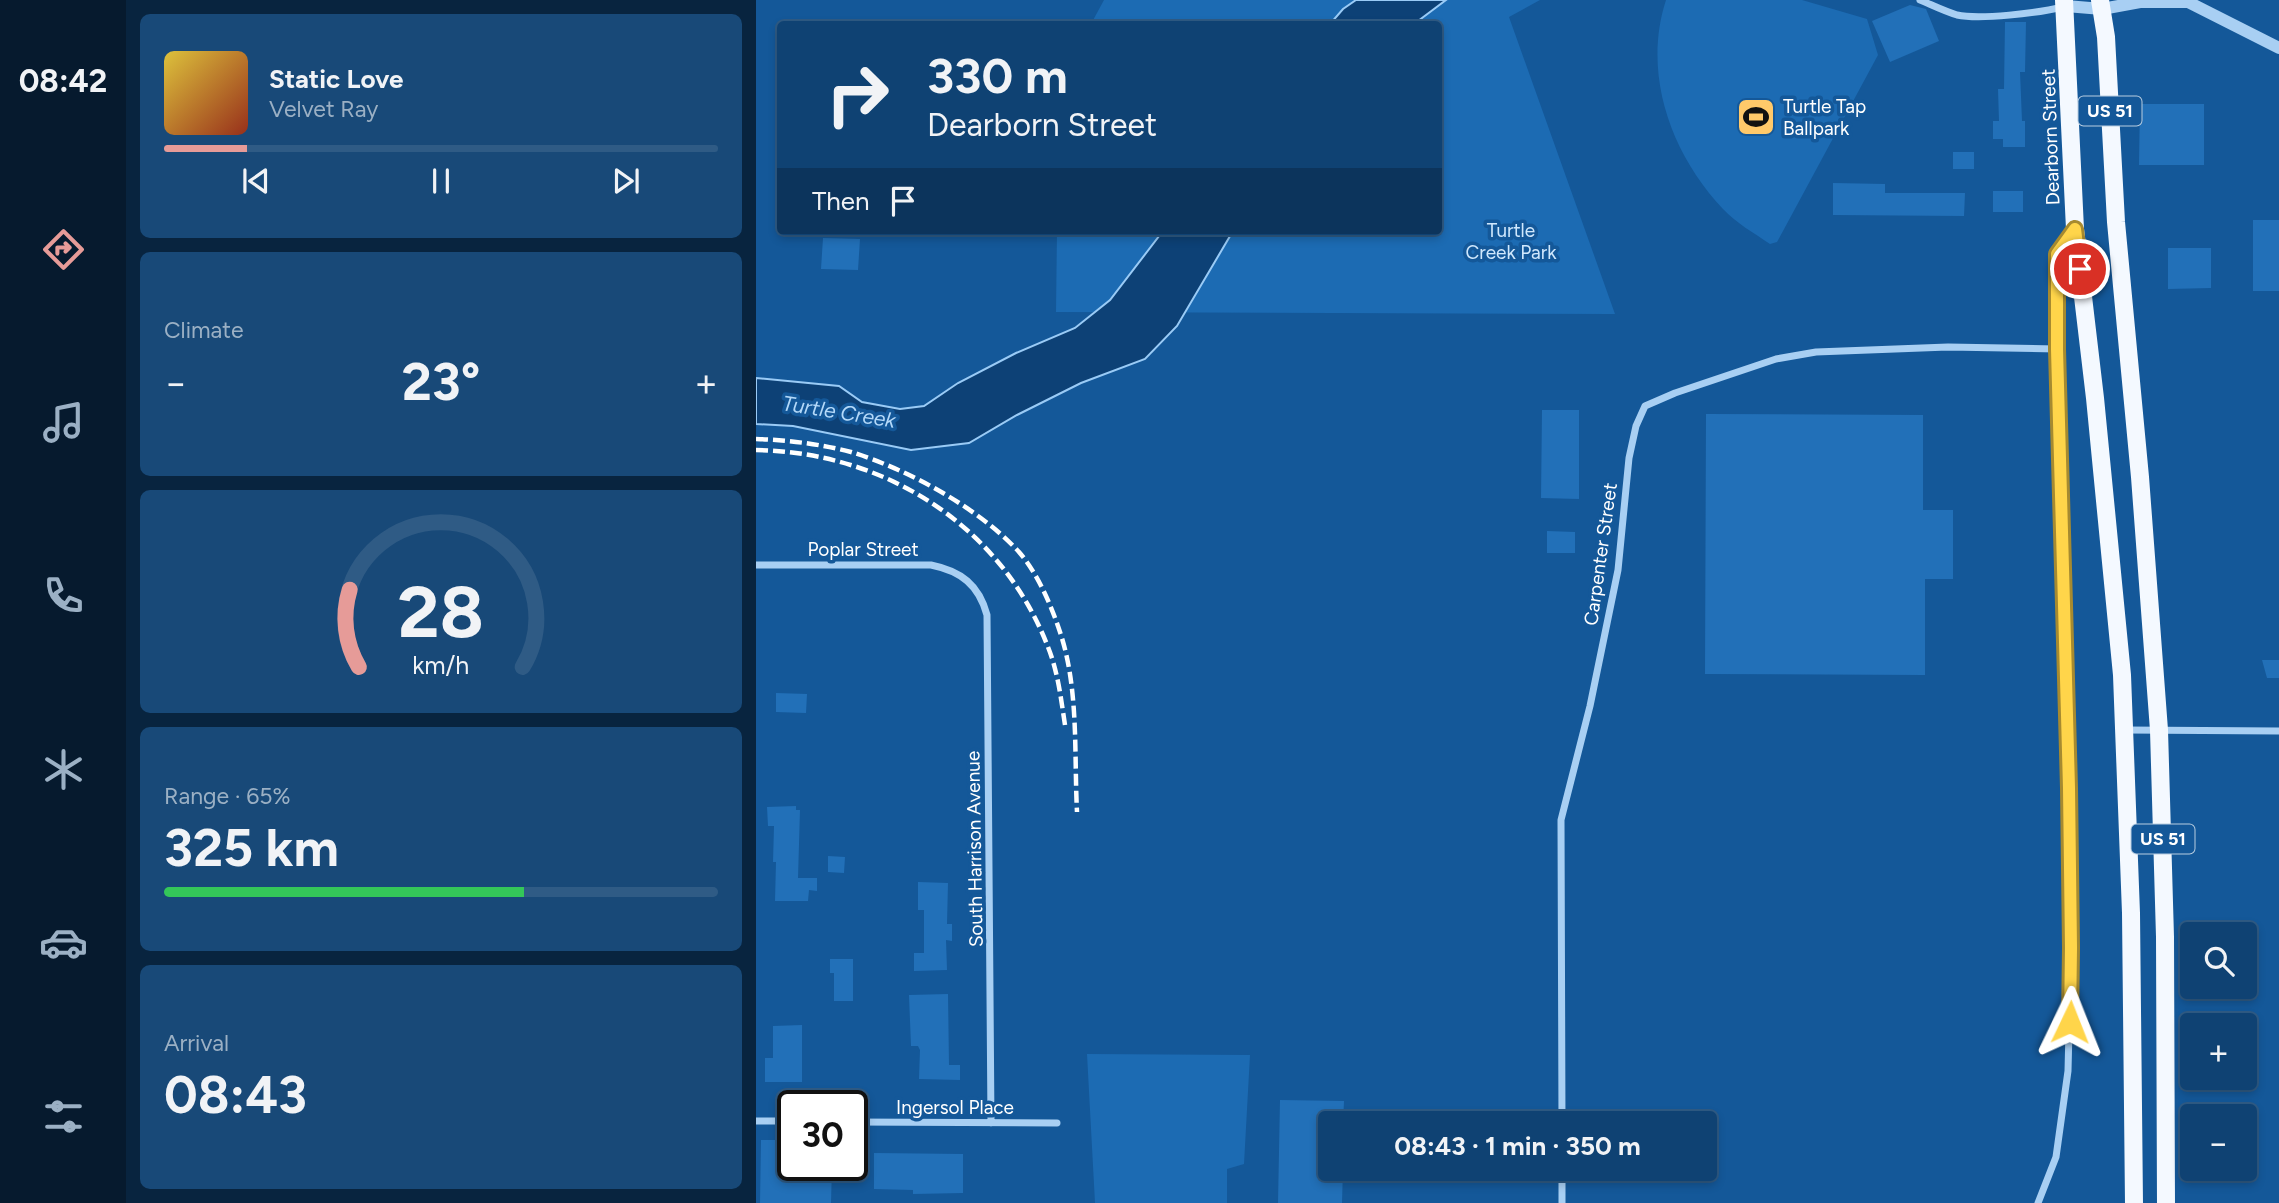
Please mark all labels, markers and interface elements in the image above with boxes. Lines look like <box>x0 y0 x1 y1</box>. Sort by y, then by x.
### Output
text: 330 m <box>927 46 1068 105</box>
icon: right <box>812 49 903 140</box>
text: 08:42 <box>19 62 107 100</box>
text: Static Love <box>269 63 403 95</box>
street label: Dearborn Street <box>2037 68 2064 206</box>
text: Velvet Ray <box>269 95 378 123</box>
place label: Turtle Tap Ballpark <box>1783 95 1866 140</box>
sports icon: Turtle Tap Ballpark <box>1735 96 1777 138</box>
road number: US 51 <box>2078 96 2142 126</box>
text: Dearborn Street <box>927 106 1157 144</box>
icon: previous <box>237 162 275 200</box>
icon: pause <box>422 162 460 200</box>
icon: next <box>607 162 645 200</box>
icon: arrive <box>884 182 922 220</box>
text: Then <box>812 185 870 217</box>
park label: Turtle Creek Park <box>1466 219 1557 264</box>
icon: directions <box>39 225 88 274</box>
pin <box>2050 239 2110 299</box>
icon: arrive <box>2061 250 2099 288</box>
text: Climate <box>164 316 243 344</box>
text: 23° <box>402 351 480 413</box>
text: − <box>164 360 188 406</box>
text: + <box>694 360 718 406</box>
water label: Turtle Creek <box>781 390 898 433</box>
icon: music <box>39 398 88 447</box>
street label: Carpenter Street <box>1579 481 1622 627</box>
street label: Poplar Street <box>807 538 919 561</box>
text: 28 <box>398 569 484 656</box>
icon: phone <box>39 571 88 620</box>
text: km/h <box>412 650 470 680</box>
icon: climate <box>39 745 88 794</box>
street label: South Harrison Avenue <box>961 751 988 947</box>
text: Range · 65% <box>164 782 291 810</box>
text: 325 km <box>164 817 339 879</box>
road number: US 51 <box>2132 824 2194 854</box>
icon: car <box>39 918 88 967</box>
map controls <box>2180 922 2257 1181</box>
button: search <box>2180 922 2257 999</box>
position arrow <box>2033 985 2107 1059</box>
button: + <box>2180 1013 2257 1090</box>
text: Arrival <box>164 1029 229 1057</box>
text: 08:43 <box>164 1064 307 1126</box>
speed limit sign: 30 <box>777 1090 868 1181</box>
icon: filters <box>39 1092 88 1141</box>
street label: Ingersol Place <box>896 1096 1014 1119</box>
button: − <box>2180 1104 2257 1181</box>
text: 08:43 · 1 min · 350 m <box>1394 1130 1641 1162</box>

